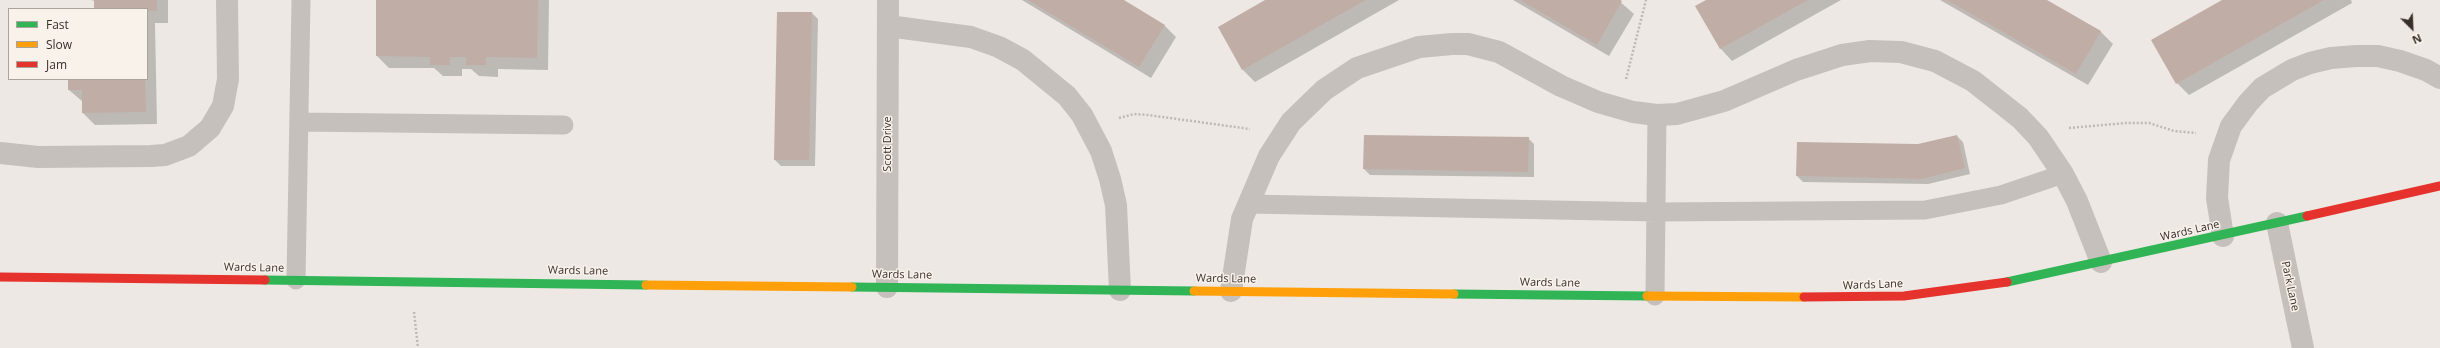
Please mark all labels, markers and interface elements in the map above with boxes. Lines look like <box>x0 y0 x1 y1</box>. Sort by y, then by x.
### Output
legend <box>8 8 148 80</box>
north arrow <box>2392 8 2432 48</box>
text: Fast <box>46 16 69 33</box>
text: N <box>2410 31 2424 48</box>
text: Slow <box>46 36 72 53</box>
text: Jam <box>46 56 67 73</box>
street label: Scott Drive <box>881 116 895 172</box>
street label: Wards Lane <box>2159 218 2221 244</box>
street label: Park Lane <box>2278 260 2302 312</box>
street label: Wards Lane <box>224 261 284 275</box>
street label: Wards Lane <box>548 264 608 278</box>
street label: Wards Lane <box>872 268 932 282</box>
street label: Wards Lane <box>1196 272 1256 286</box>
street label: Wards Lane <box>1520 276 1580 290</box>
street label: Wards Lane <box>1843 277 1903 293</box>

